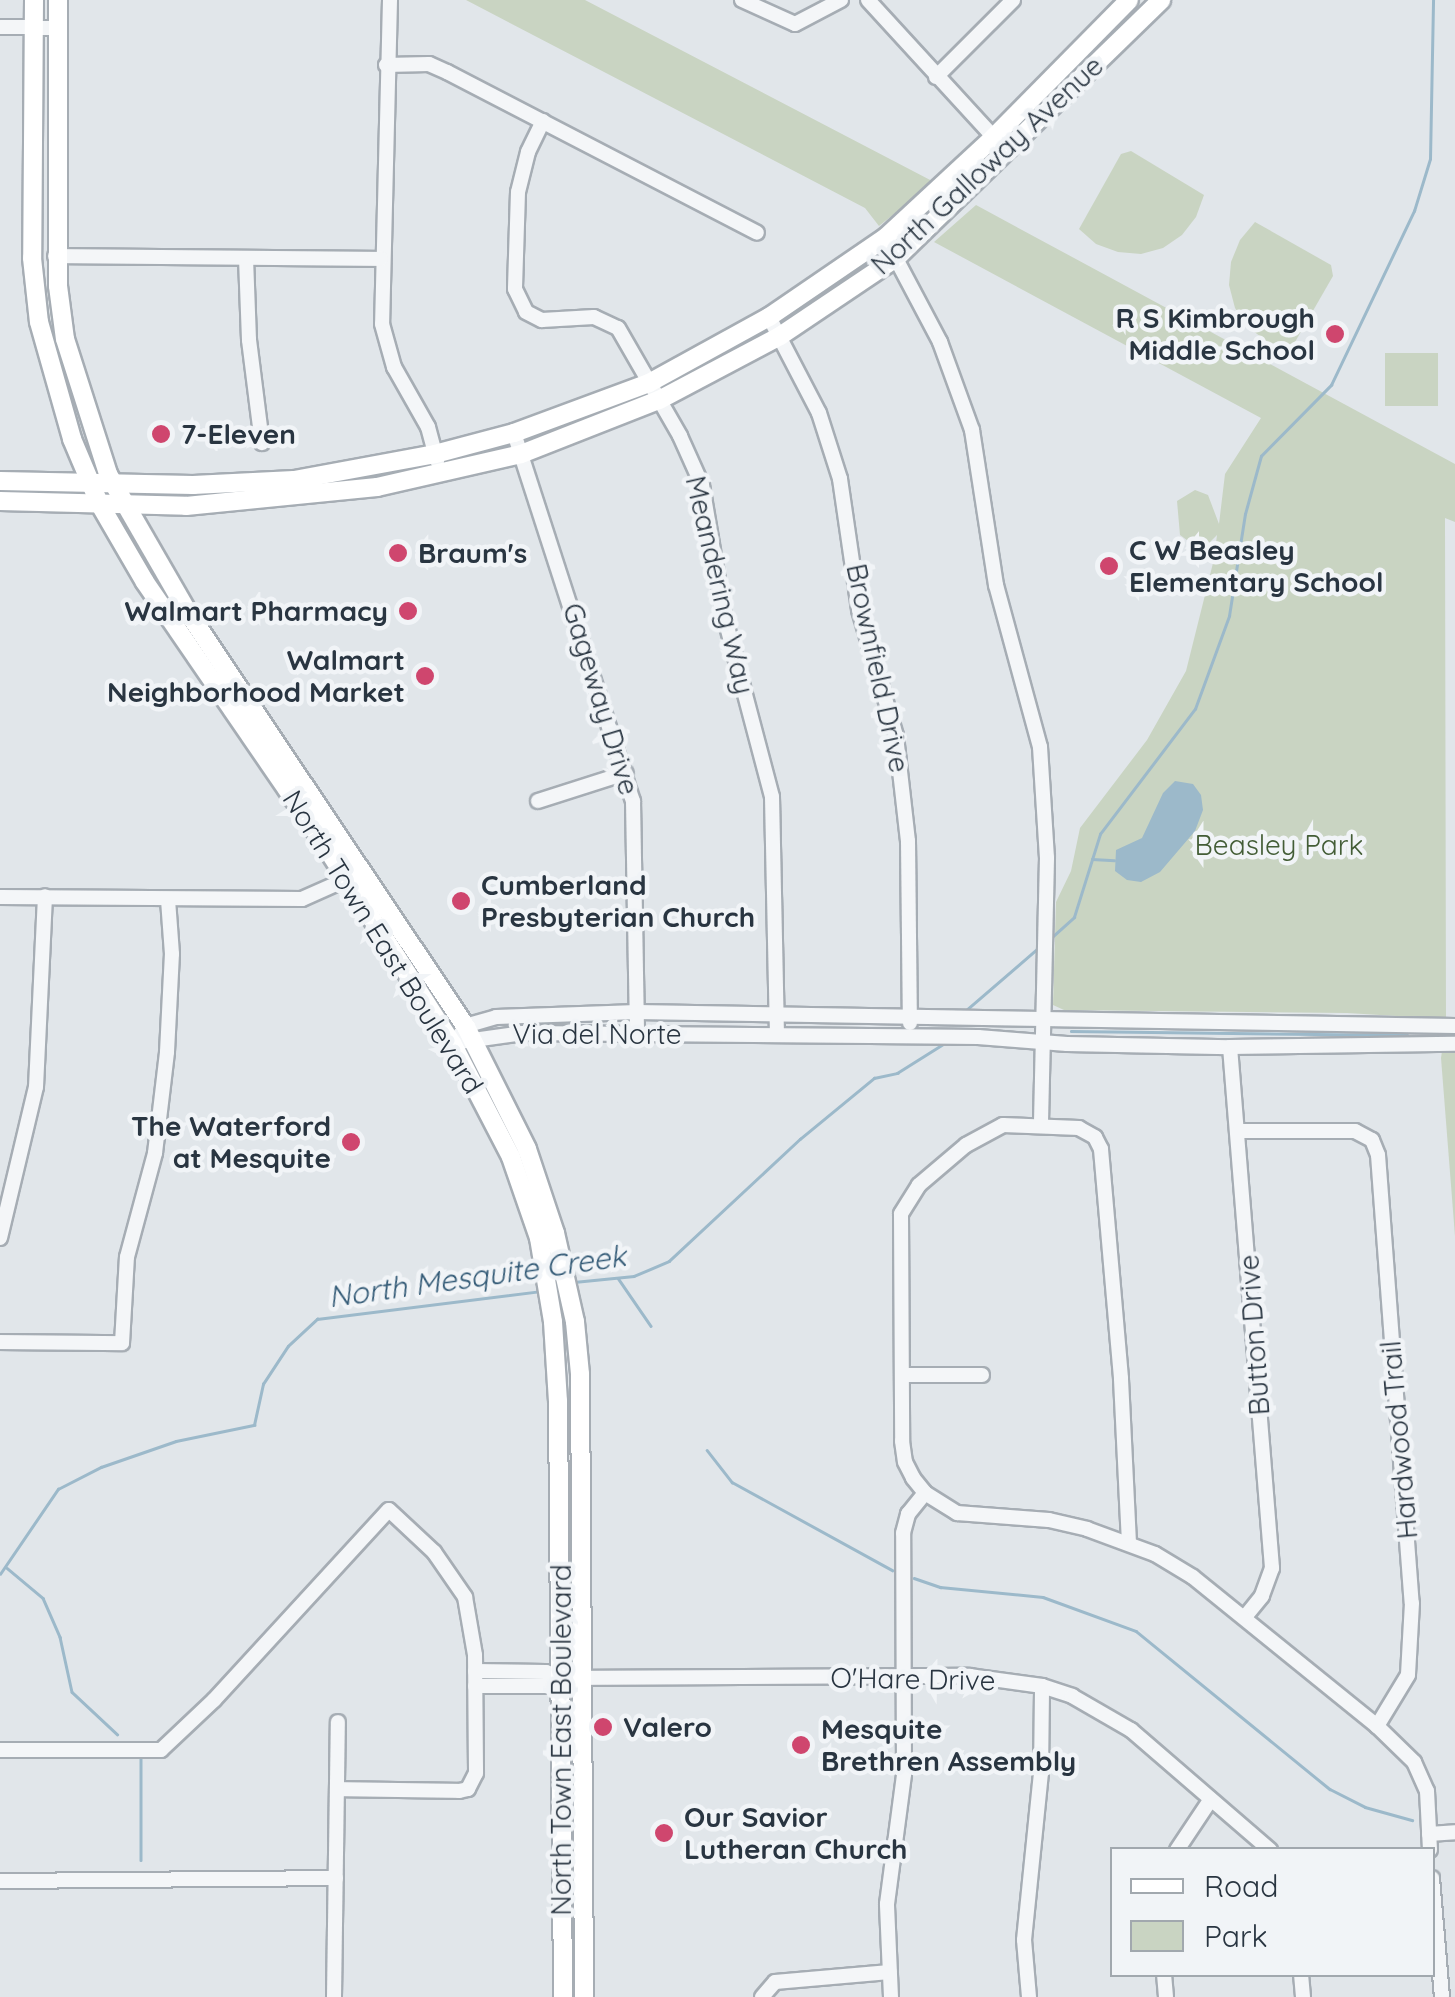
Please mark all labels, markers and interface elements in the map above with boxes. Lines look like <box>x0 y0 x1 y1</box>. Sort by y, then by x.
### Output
street label: North Galloway Avenue <box>864 49 1110 281</box>
place label: R S Kimbrough Middle School <box>1116 301 1315 367</box>
marker: R S Kimbrough Middle School <box>1324 323 1346 345</box>
place label: 7-Eleven <box>181 417 296 451</box>
marker: 7-Eleven <box>150 423 172 445</box>
street label: Meandering Way <box>679 473 761 697</box>
place label: C W Beasley Elementary School <box>1129 533 1383 599</box>
place label: Braum's <box>418 536 527 570</box>
marker: Braum's <box>387 542 409 564</box>
marker: C W Beasley Elementary School <box>1098 555 1120 577</box>
street label: Brownfield Drive <box>839 561 917 775</box>
place label: Walmart Pharmacy <box>124 594 388 628</box>
street label: Gageway Drive <box>556 599 646 799</box>
marker: Walmart Pharmacy <box>397 600 419 622</box>
place label: Walmart Neighborhood Market <box>107 643 405 709</box>
marker: Walmart Neighborhood Market <box>414 665 436 687</box>
street label: North Town East Boulevard <box>276 784 490 1100</box>
park label: Beasley Park <box>1195 828 1363 862</box>
place label: Cumberland Presbyterian Church <box>481 868 755 934</box>
marker: Cumberland Presbyterian Church <box>450 890 472 912</box>
street label: Via del Norte <box>512 1017 682 1051</box>
place label: The Waterford at Mesquite <box>131 1109 331 1175</box>
marker: The Waterford at Mesquite <box>340 1131 362 1153</box>
water label: North Mesquite Creek <box>326 1237 628 1315</box>
street label: Button Drive <box>1232 1253 1276 1417</box>
street label: Hardwood Trail <box>1374 1340 1424 1540</box>
street label: North Town East Boulevard <box>544 1564 578 1916</box>
street label: O'Hare Drive <box>830 1661 996 1697</box>
place label: Valero <box>623 1710 712 1744</box>
place label: Mesquite Brethren Assembly <box>821 1712 1076 1778</box>
marker: Valero <box>592 1716 614 1738</box>
marker: Mesquite Brethren Assembly <box>790 1734 812 1756</box>
place label: Our Savior Lutheran Church <box>684 1800 907 1866</box>
marker: Our Savior Lutheran Church <box>653 1822 675 1844</box>
legend <box>1110 1847 1435 1977</box>
text: Road <box>1204 1867 1278 1905</box>
text: Park <box>1204 1917 1268 1955</box>

